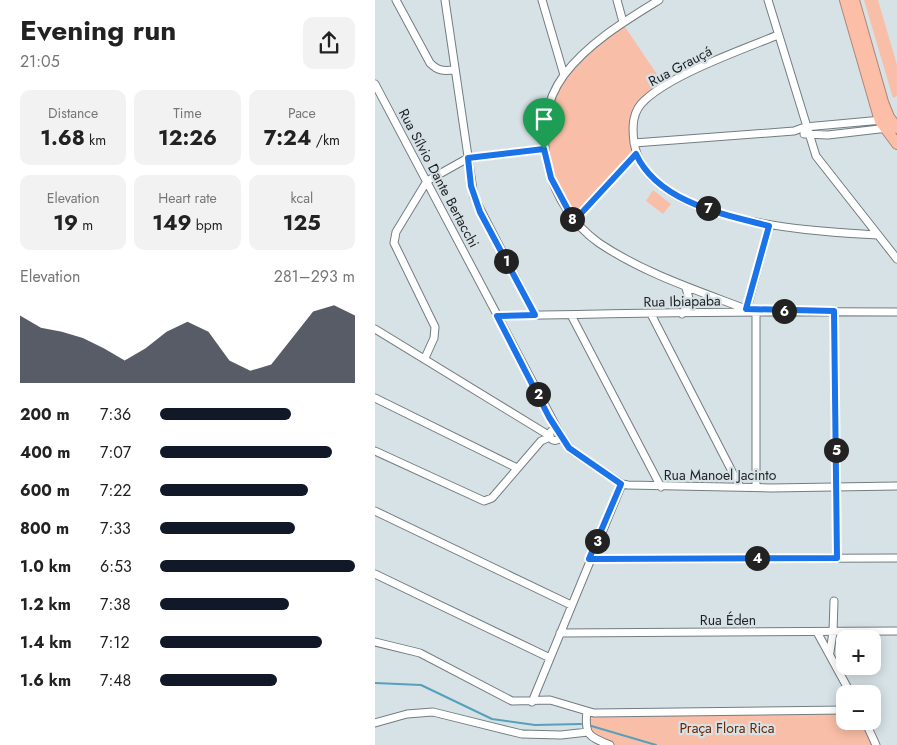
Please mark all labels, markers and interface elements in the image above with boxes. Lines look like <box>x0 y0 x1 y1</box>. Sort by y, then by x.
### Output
text: Evening run <box>20 10 176 51</box>
button: share <box>303 17 355 69</box>
street label: Rua Grauçá <box>645 41 715 91</box>
text: 21:05 <box>20 50 60 73</box>
pin <box>523 98 565 149</box>
text: Distance <box>48 103 98 123</box>
text: Time <box>173 103 202 123</box>
text: Pace <box>288 103 316 123</box>
street label: Rua Sílvio Dante Bertacchi <box>394 105 484 251</box>
icon: arrive <box>530 105 558 133</box>
text: 1.68 <box>40 123 85 153</box>
text: 12:26 <box>158 123 217 153</box>
text: 7:24 <box>264 123 312 153</box>
text: km <box>85 130 106 150</box>
text: /km <box>312 130 340 150</box>
text: Elevation <box>47 188 100 208</box>
text: Heart rate <box>158 188 217 208</box>
text: kcal <box>291 188 313 208</box>
pin: 7 <box>695 196 721 220</box>
text: 7 <box>704 198 713 218</box>
pin: 8 <box>559 206 585 232</box>
text: 19 <box>53 208 78 238</box>
text: 149 <box>152 208 192 238</box>
text: 125 <box>283 208 321 238</box>
text: 8 <box>568 209 577 229</box>
text: m <box>78 215 93 235</box>
text: bpm <box>192 215 223 235</box>
pin: 1 <box>493 248 519 274</box>
text: 1 <box>503 251 510 271</box>
text: Elevation <box>20 265 80 288</box>
text: 281–293 m <box>274 265 355 288</box>
street label: Rua Ibiapaba <box>643 290 721 312</box>
pin: 6 <box>771 298 797 324</box>
text: 6 <box>780 301 789 321</box>
pin: 2 <box>525 382 551 406</box>
text: 2 <box>534 384 543 404</box>
text: 200 m <box>20 403 70 426</box>
text: 7:36 <box>100 403 131 426</box>
pin: 5 <box>823 438 849 462</box>
text: 5 <box>832 440 841 460</box>
text: 400 m <box>20 441 70 464</box>
text: 7:07 <box>100 441 131 464</box>
street label: Rua Manoel Jacinto <box>664 465 777 485</box>
text: 600 m <box>20 479 70 502</box>
text: 7:22 <box>100 479 131 502</box>
text: 800 m <box>20 517 69 540</box>
text: 7:33 <box>100 517 131 540</box>
pin: 3 <box>585 528 609 554</box>
text: 3 <box>593 531 602 551</box>
pin: 4 <box>745 546 769 570</box>
text: 4 <box>753 548 762 568</box>
text: 1.0 km <box>20 555 71 578</box>
text: 6:53 <box>100 555 132 578</box>
text: 1.2 km <box>20 593 71 616</box>
text: 7:38 <box>100 593 131 616</box>
street label: Rua Éden <box>700 610 756 630</box>
map controls <box>836 630 881 730</box>
button: + <box>836 630 881 675</box>
text: 1.4 km <box>20 631 72 654</box>
text: 7:12 <box>100 631 130 654</box>
text: 1.6 km <box>20 669 71 692</box>
text: 7:48 <box>100 669 131 692</box>
button: − <box>836 685 881 730</box>
park label: Praça Flora Rica <box>679 718 775 738</box>

